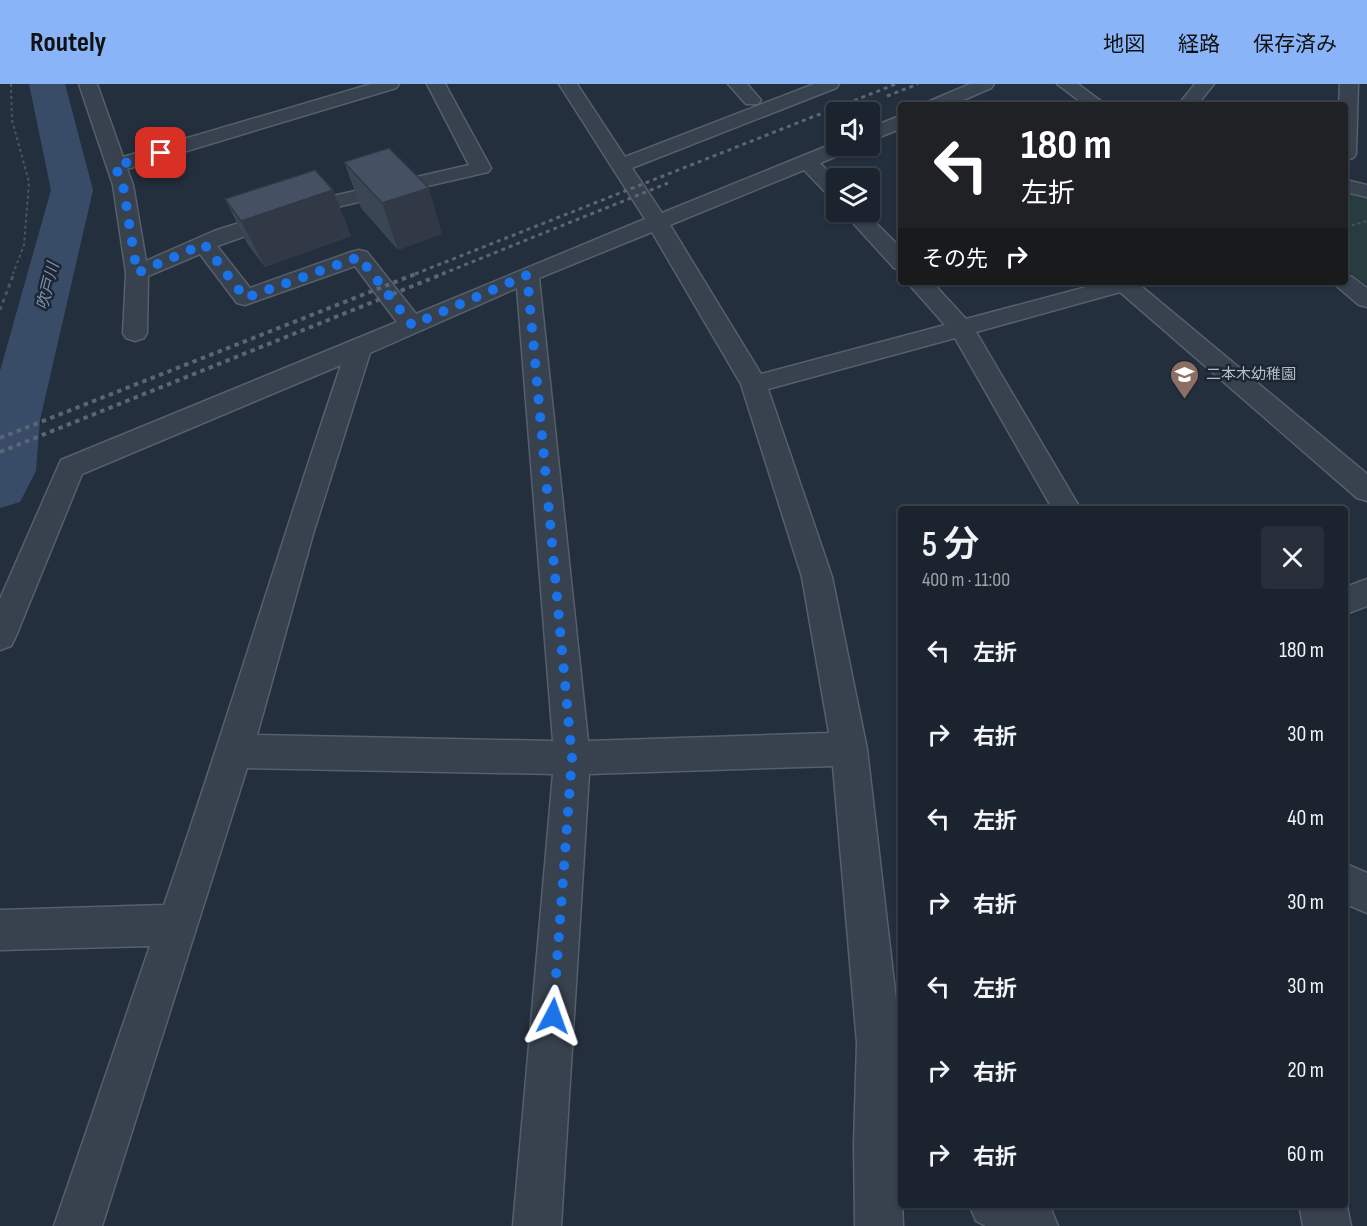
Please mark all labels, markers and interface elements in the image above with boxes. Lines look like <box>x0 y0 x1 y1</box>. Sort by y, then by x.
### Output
text: Routely <box>30 26 106 59</box>
text: 地図 <box>1103 32 1145 57</box>
text: 経路 <box>1178 32 1220 57</box>
text: 保存済み <box>1253 32 1337 57</box>
map controls <box>826 102 880 222</box>
button: sound <box>826 102 880 156</box>
text: 180 m <box>1021 120 1112 171</box>
icon: left <box>922 126 1000 204</box>
pin <box>135 127 186 178</box>
icon: arrive <box>144 136 177 169</box>
button: layers <box>826 168 880 222</box>
text: 左折 <box>1021 178 1075 210</box>
icon: right <box>1000 240 1033 273</box>
text: その先 <box>922 246 988 273</box>
water label: 吹戸川 <box>33 259 64 312</box>
school or university icon: 二本木幼稚園 <box>1169 358 1201 400</box>
place label: 二本木幼稚園 <box>1206 365 1296 384</box>
text: 5 分 <box>922 524 979 567</box>
button: close <box>1261 526 1324 589</box>
text: 400 m · 11:00 <box>922 568 1010 592</box>
icon: left <box>922 634 955 667</box>
text: 180 m <box>1279 637 1324 664</box>
text: 左折 <box>973 640 1017 667</box>
icon: right <box>922 718 955 751</box>
text: 30 m <box>1287 721 1324 748</box>
text: 右折 <box>973 724 1017 751</box>
icon: left <box>922 802 955 835</box>
text: 40 m <box>1287 805 1324 832</box>
text: 左折 <box>973 808 1017 835</box>
icon: right <box>922 886 955 919</box>
text: 30 m <box>1287 889 1324 916</box>
text: 右折 <box>973 892 1017 919</box>
icon: left <box>922 970 955 1003</box>
text: 30 m <box>1287 973 1324 1000</box>
text: 左折 <box>973 976 1017 1003</box>
position arrow <box>521 984 585 1048</box>
icon: right <box>922 1054 955 1087</box>
text: 20 m <box>1288 1057 1324 1084</box>
text: 右折 <box>973 1060 1017 1087</box>
icon: right <box>922 1138 955 1171</box>
text: 60 m <box>1287 1141 1324 1168</box>
text: 右折 <box>973 1144 1017 1171</box>

